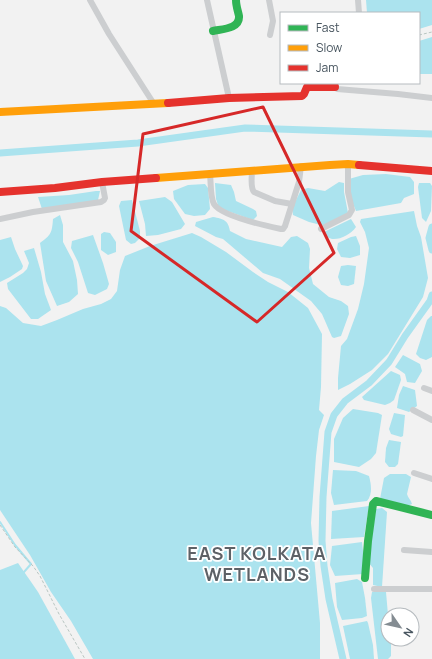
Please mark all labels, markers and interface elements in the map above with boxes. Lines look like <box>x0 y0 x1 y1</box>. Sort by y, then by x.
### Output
legend <box>280 12 420 84</box>
text: Fast <box>316 19 340 36</box>
text: Slow <box>316 39 342 56</box>
text: Jam <box>316 59 338 76</box>
district label: EAST KOLKATA WETLANDS <box>187 541 327 586</box>
north arrow <box>380 607 420 647</box>
text: N <box>400 625 417 640</box>

